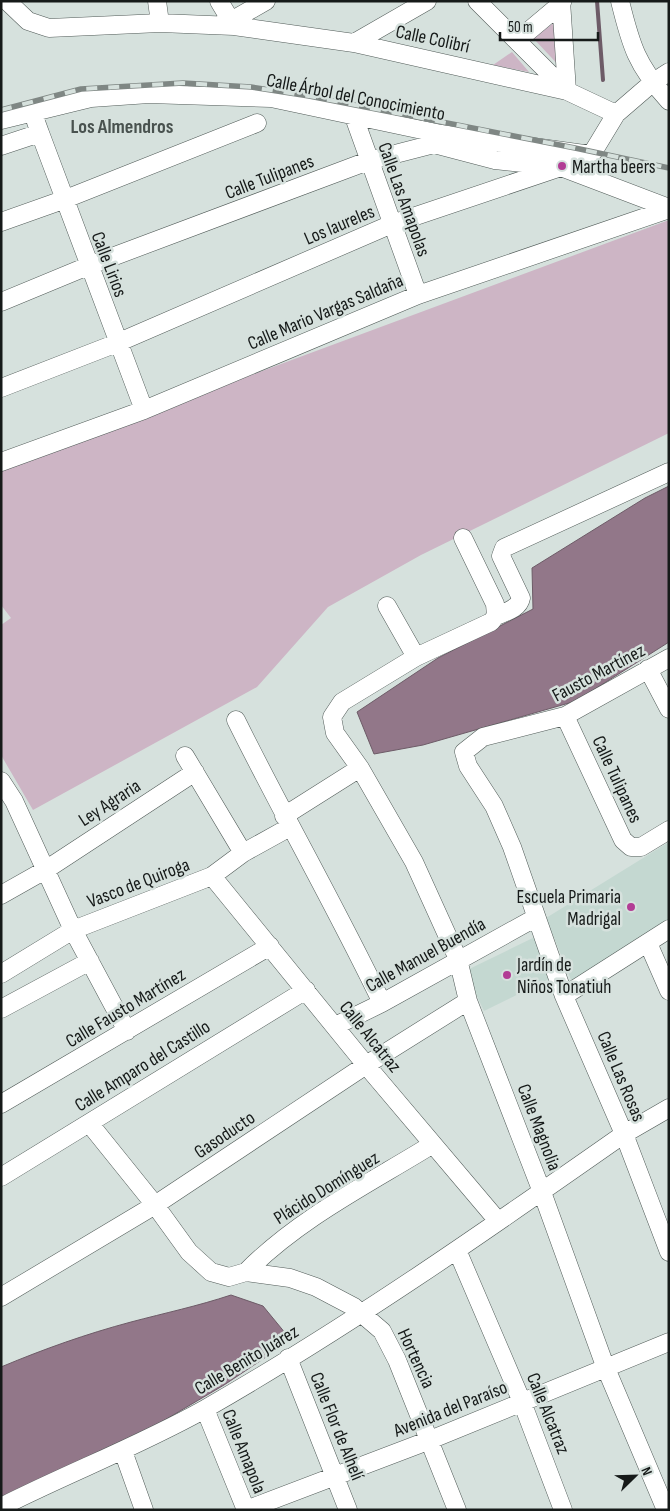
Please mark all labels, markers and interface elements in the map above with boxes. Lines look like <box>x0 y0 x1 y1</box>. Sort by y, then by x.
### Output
scale bar <box>500 10 598 42</box>
text: 50 m <box>508 18 533 37</box>
street label: Calle Colibrí <box>394 20 472 59</box>
street label: Calle Árbol del Conocimiento <box>264 69 447 126</box>
district label: Los Almendros <box>71 115 174 139</box>
street label: Calle Las Amapolas <box>372 139 435 260</box>
street label: Calle Tulipanes <box>222 150 317 205</box>
place label: Martha beers <box>572 156 656 179</box>
marker: Martha beers <box>556 160 568 172</box>
street label: Los laureles <box>301 200 378 250</box>
street label: Calle Lirios <box>86 229 132 301</box>
street label: Calle Mario Vargas Saldaña <box>244 269 407 356</box>
street label: Fausto Martínez <box>548 639 649 707</box>
street label: Calle Tulipanes <box>586 732 647 827</box>
street label: Ley Agraria <box>74 775 145 832</box>
street label: Vasco de Quiroga <box>84 853 193 913</box>
place label: Escuela Primaria Madrigal <box>516 886 621 931</box>
marker: Escuela Primaria Madrigal <box>625 901 637 913</box>
street label: Calle Manuel Buendía <box>362 913 490 998</box>
place label: Jardín de Niños Tonatiuh <box>516 954 611 999</box>
street label: Calle Fausto Martínez <box>62 963 190 1053</box>
marker: Jardín de Niños Tonatiuh <box>501 969 513 981</box>
street label: Calle Alcatraz <box>334 996 406 1078</box>
street label: Calle Amparo del Castillo <box>71 1015 215 1117</box>
street label: Calle Las Rosas <box>591 1028 650 1125</box>
street label: Calle Magnolia <box>512 1081 566 1174</box>
street label: Gasoducto <box>190 1107 260 1164</box>
street label: Plácido Domínguez <box>270 1147 384 1230</box>
street label: Calle Benito Juárez <box>191 1320 303 1400</box>
street label: Hortencia <box>392 1325 439 1392</box>
street label: Calle Flor de Alhelí <box>305 1369 369 1484</box>
street label: Calle Alcatraz <box>521 1370 574 1458</box>
street label: Avenida del Paraíso <box>389 1376 511 1443</box>
street label: Calle Amapola <box>216 1406 271 1497</box>
north arrow <box>610 1451 660 1501</box>
text: N <box>637 1464 656 1478</box>

